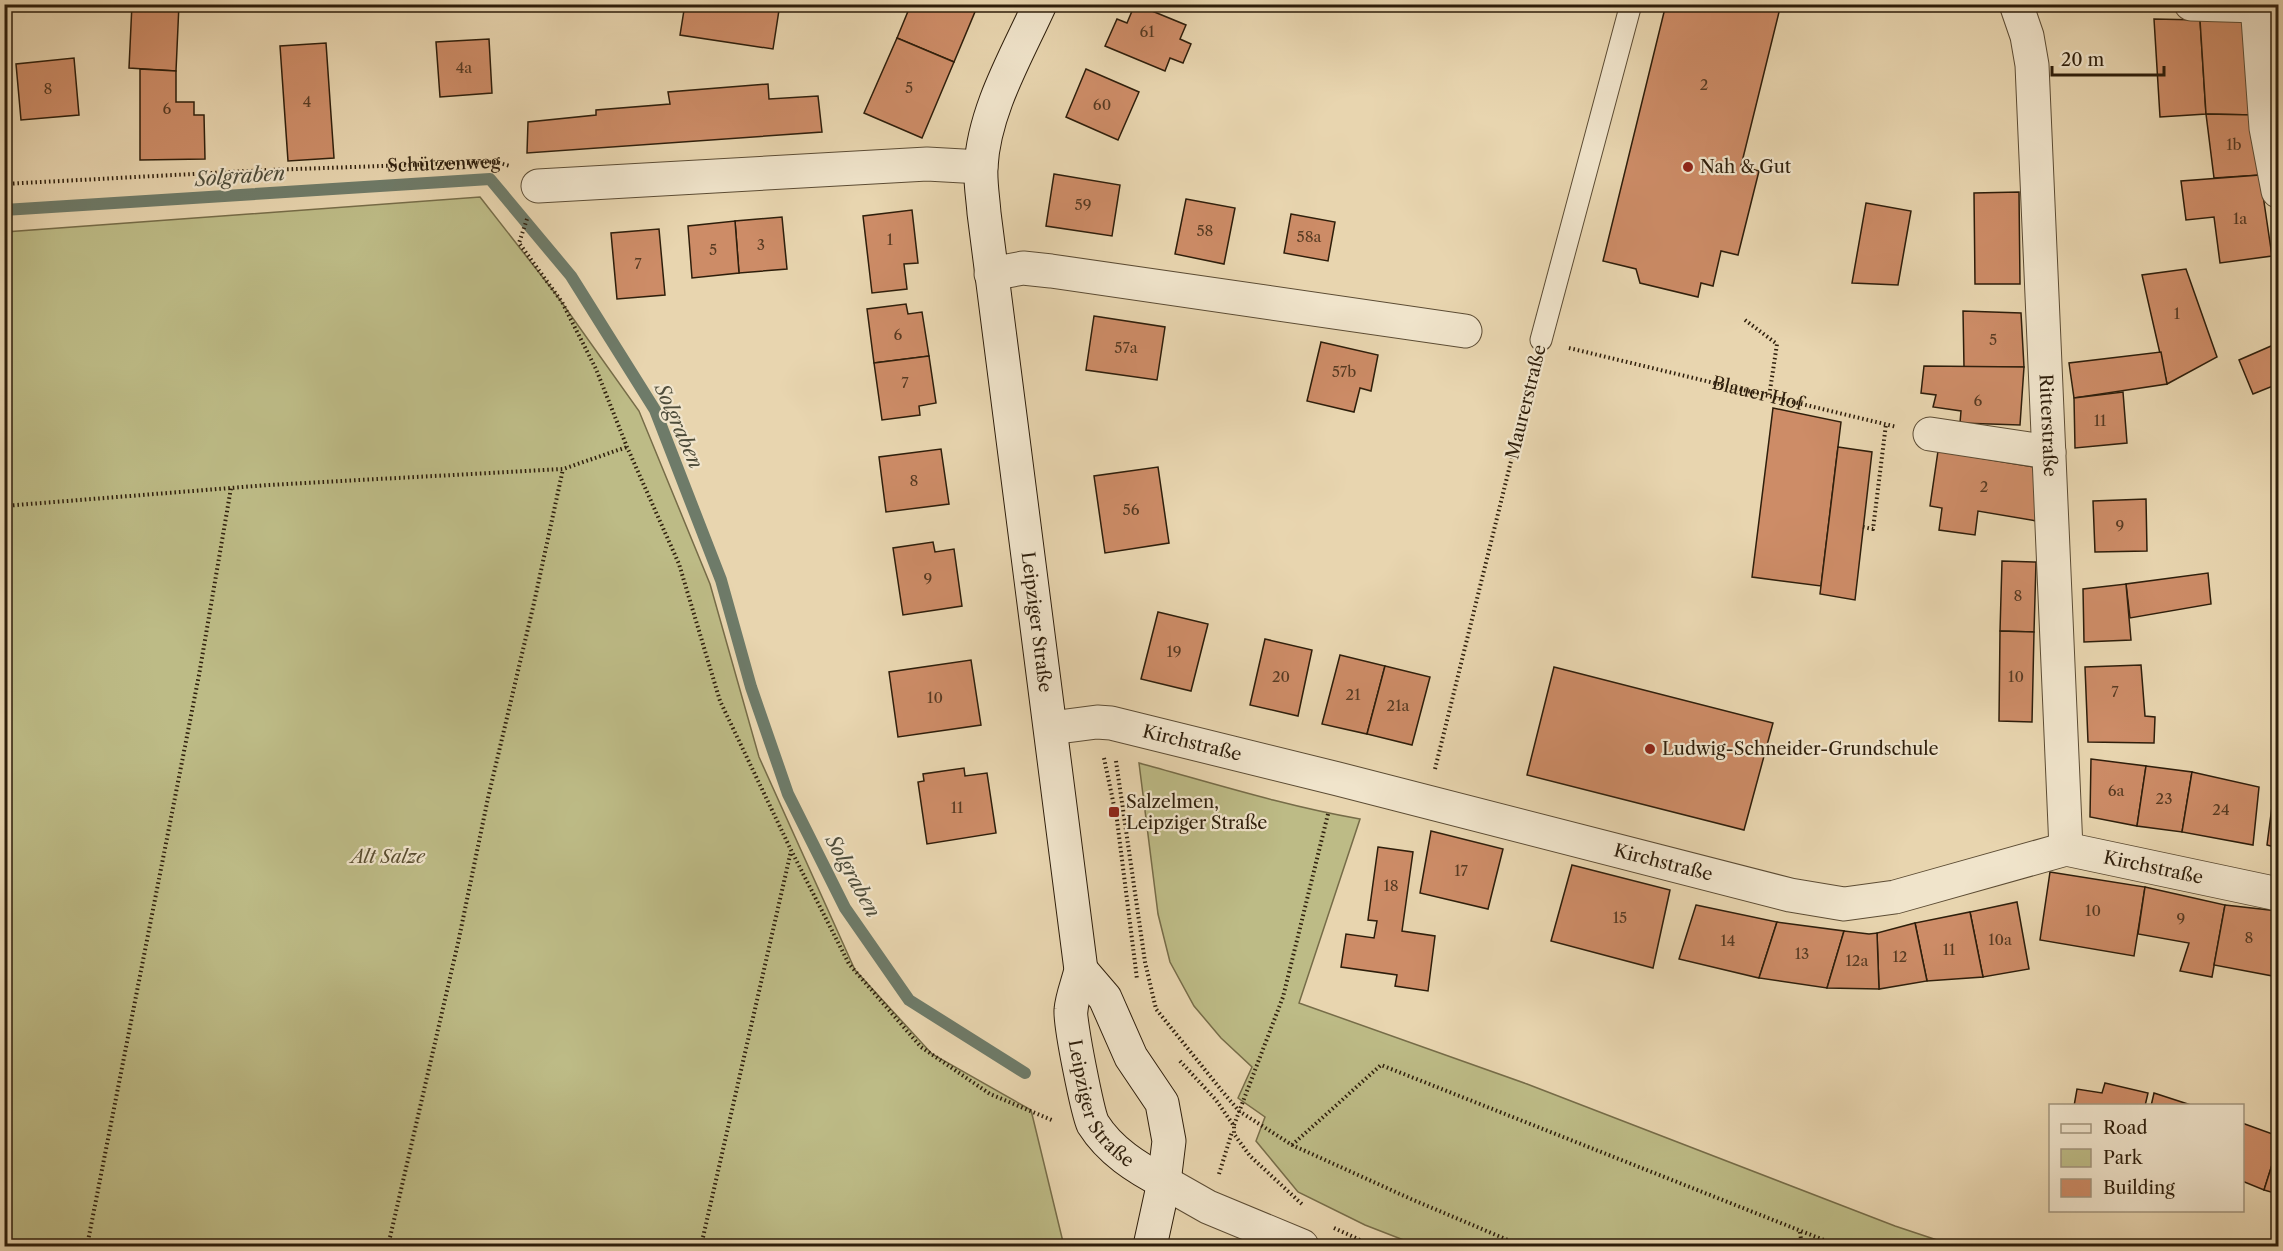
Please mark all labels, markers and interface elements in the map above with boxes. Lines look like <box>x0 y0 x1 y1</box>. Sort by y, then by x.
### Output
house number: 61 <box>1139 22 1155 41</box>
scale bar <box>2052 39 2164 77</box>
text: 20 m <box>2061 49 2105 71</box>
house number: 4a <box>456 58 472 77</box>
house number: 2 <box>1700 75 1708 94</box>
house number: 5 <box>905 78 913 97</box>
house number: 8 <box>44 79 53 98</box>
house number: 4 <box>303 92 311 111</box>
house number: 60 <box>1093 95 1111 114</box>
house number: 6 <box>163 99 172 118</box>
house number: 1b <box>2226 135 2242 154</box>
street label: Schützenweg <box>387 151 501 177</box>
place label: Nah & Gut <box>1700 156 1792 178</box>
marker: Nah & Gut <box>1681 160 1695 174</box>
water label: Solgraben <box>193 161 286 191</box>
house number: 59 <box>1075 195 1091 214</box>
house number: 1a <box>2233 209 2247 228</box>
house number: 58 <box>1196 221 1214 240</box>
house number: 58a <box>1297 227 1322 246</box>
house number: 1 <box>887 230 894 249</box>
house number: 3 <box>757 235 765 254</box>
house number: 5 <box>709 240 717 259</box>
house number: 7 <box>634 254 642 273</box>
house number: 1 <box>2174 304 2181 323</box>
house number: 6 <box>894 325 903 344</box>
house number: 5 <box>1989 330 1997 349</box>
house number: 57a <box>1114 338 1138 357</box>
street label: Maurerstraße <box>1501 342 1551 462</box>
house number: 57b <box>1332 362 1356 381</box>
street label: Blauer Hof <box>1710 372 1808 416</box>
house number: 7 <box>901 373 909 392</box>
street label: Ritterstraße <box>2034 374 2061 477</box>
water label: Solgraben <box>649 379 708 472</box>
house number: 6 <box>1974 391 1983 410</box>
house number: 11 <box>2094 411 2107 430</box>
house number: 8 <box>910 471 919 490</box>
house number: 2 <box>1980 477 1988 496</box>
house number: 56 <box>1123 500 1140 519</box>
house number: 9 <box>2116 516 2124 535</box>
street label: Leipziger Straße <box>1017 550 1056 694</box>
house number: 9 <box>924 569 932 588</box>
house number: 8 <box>2014 586 2023 605</box>
house number: 19 <box>1166 642 1182 661</box>
house number: 20 <box>1272 667 1290 686</box>
house number: 10 <box>2008 667 2024 686</box>
house number: 7 <box>2111 682 2119 701</box>
house number: 21 <box>1346 685 1361 704</box>
house number: 10 <box>927 688 943 707</box>
house number: 21a <box>1387 696 1410 715</box>
street label: Kirchstraße <box>1140 720 1244 766</box>
place label: Ludwig-Schneider-Grundschule <box>1662 738 1939 760</box>
marker: Ludwig-Schneider-Grundschule <box>1643 742 1657 756</box>
house number: 6a <box>2108 781 2124 800</box>
house number: 23 <box>2156 789 2172 808</box>
place label: Salzelmen, Leipziger Straße <box>1126 791 1267 834</box>
house number: 11 <box>951 798 964 817</box>
house number: 24 <box>2212 800 2230 819</box>
marker: Salzelmen, Leipziger Straße <box>1107 805 1121 819</box>
water label: Solgraben <box>820 830 885 921</box>
street label: Kirchstraße <box>1611 839 1715 886</box>
park label: Alt Salze <box>348 846 426 868</box>
street label: Kirchstraße <box>2102 846 2205 889</box>
house number: 17 <box>1454 861 1468 880</box>
house number: 18 <box>1383 876 1399 895</box>
house number: 10 <box>2085 901 2101 920</box>
house number: 15 <box>1613 908 1627 927</box>
house number: 9 <box>2177 909 2185 928</box>
house number: 8 <box>2245 928 2254 947</box>
house number: 10a <box>1988 930 2012 949</box>
house number: 14 <box>1721 931 1735 950</box>
house number: 11 <box>1943 940 1956 959</box>
house number: 13 <box>1795 944 1809 963</box>
house number: 12 <box>1893 947 1907 966</box>
house number: 12a <box>1846 951 1869 970</box>
street label: Leipziger Straße <box>1063 1038 1138 1172</box>
legend <box>2049 1104 2244 1212</box>
text: Road <box>2103 1117 2148 1139</box>
text: Park <box>2103 1147 2144 1169</box>
text: Building <box>2103 1177 2175 1199</box>

